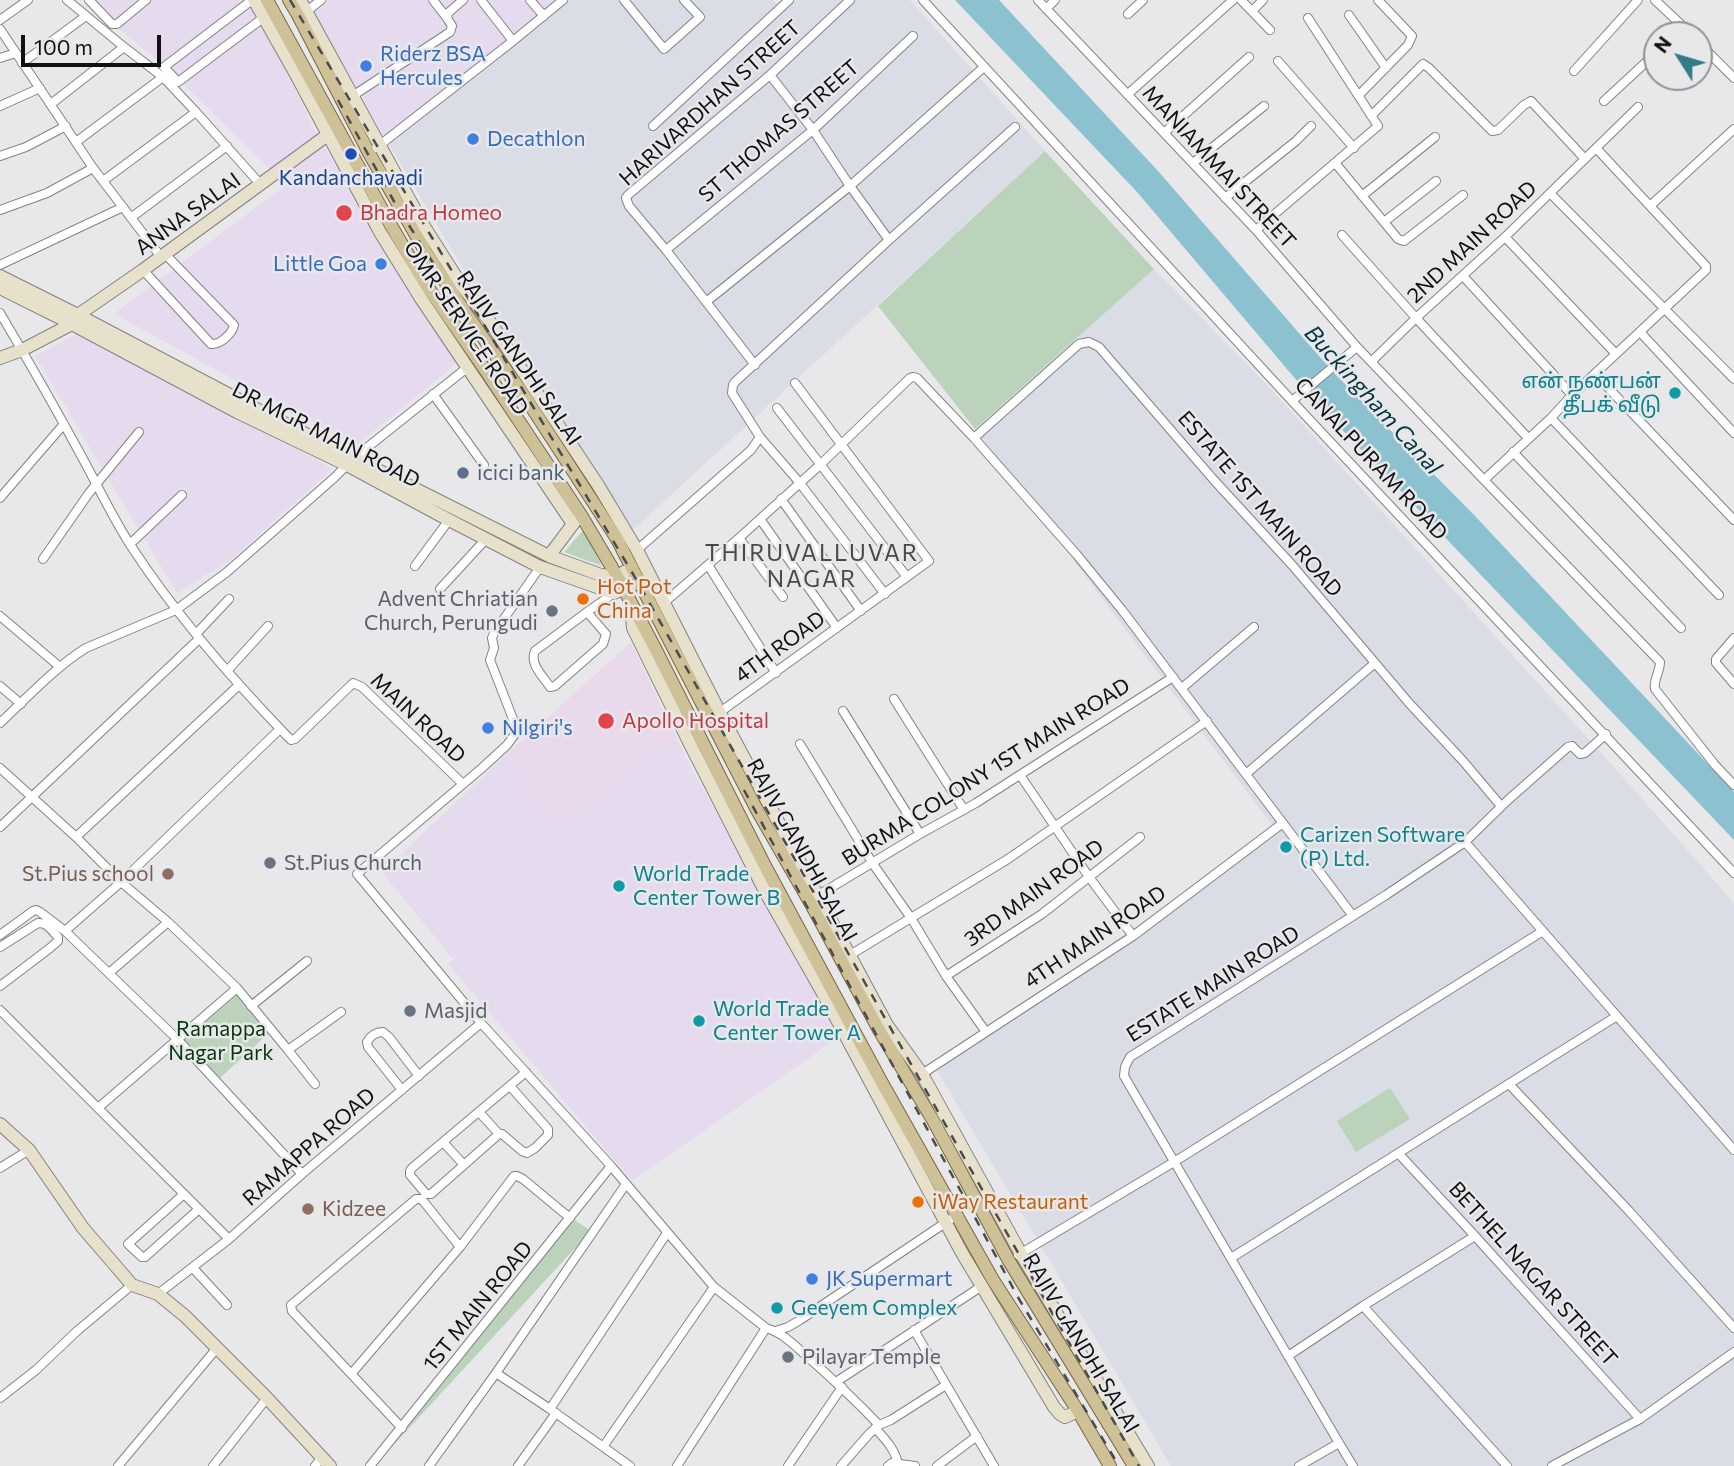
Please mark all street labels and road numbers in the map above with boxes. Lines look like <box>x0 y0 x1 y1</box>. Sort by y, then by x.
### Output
street label: HARIVARDHAN STREET <box>614 15 806 191</box>
street label: ST THOMAS STREET <box>694 54 864 208</box>
street label: MANIAMMAI STREET <box>1137 80 1301 254</box>
street label: ANNA SALAI <box>130 167 246 261</box>
street label: 2ND MAIN ROAD <box>1402 176 1542 308</box>
street label: OMR SERVICE ROAD <box>398 236 534 420</box>
street label: RAJIV GANDHI SALAI <box>451 266 587 450</box>
street label: CANALPURAM ROAD <box>1289 373 1453 545</box>
street label: DR MGR MAIN ROAD <box>228 377 424 493</box>
street label: ESTATE 1ST MAIN ROAD <box>1172 406 1348 602</box>
street label: 4TH ROAD <box>730 606 830 688</box>
street label: MAIN ROAD <box>365 668 471 768</box>
street label: BURMA COLONY 1ST MAIN ROAD <box>837 673 1135 871</box>
street label: RAJIV GANDHI SALAI <box>741 754 863 946</box>
street label: 3RD MAIN ROAD <box>959 834 1109 952</box>
street label: 4TH MAIN ROAD <box>1019 880 1171 994</box>
street label: ESTATE MAIN ROAD <box>1122 921 1304 1047</box>
street label: RAMAPPA ROAD <box>238 1083 380 1211</box>
street label: BETHEL NAGAR STREET <box>1444 1177 1622 1371</box>
street label: 1ST MAIN ROAD <box>418 1236 538 1376</box>
street label: RAJIV GANDHI SALAI <box>1017 1249 1145 1437</box>

